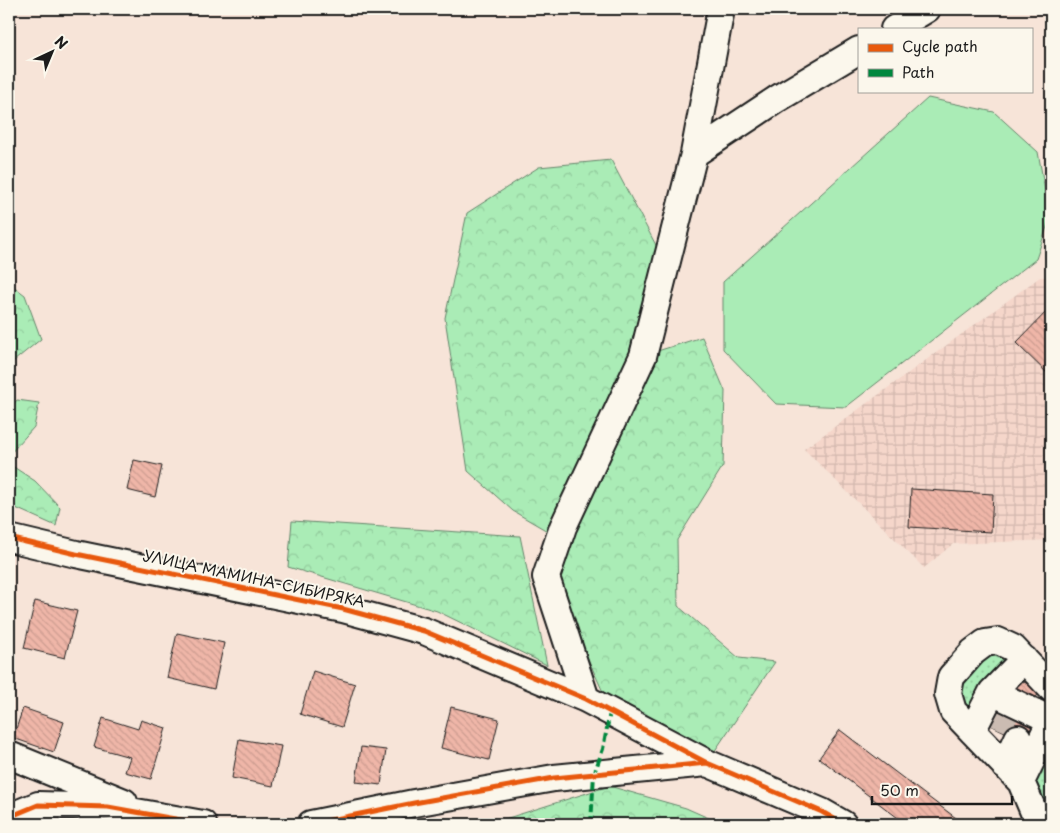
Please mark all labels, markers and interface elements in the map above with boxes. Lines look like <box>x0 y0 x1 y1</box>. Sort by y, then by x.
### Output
north arrow <box>28 28 78 78</box>
legend <box>858 28 1032 92</box>
text: N <box>50 31 73 54</box>
text: Cycle path <box>902 34 978 57</box>
text: Path <box>902 60 934 83</box>
street label: УЛИЦА МАМИНА-СИБИРЯКА <box>141 543 367 612</box>
scale bar <box>872 773 1012 805</box>
text: 50 m <box>880 778 919 801</box>

